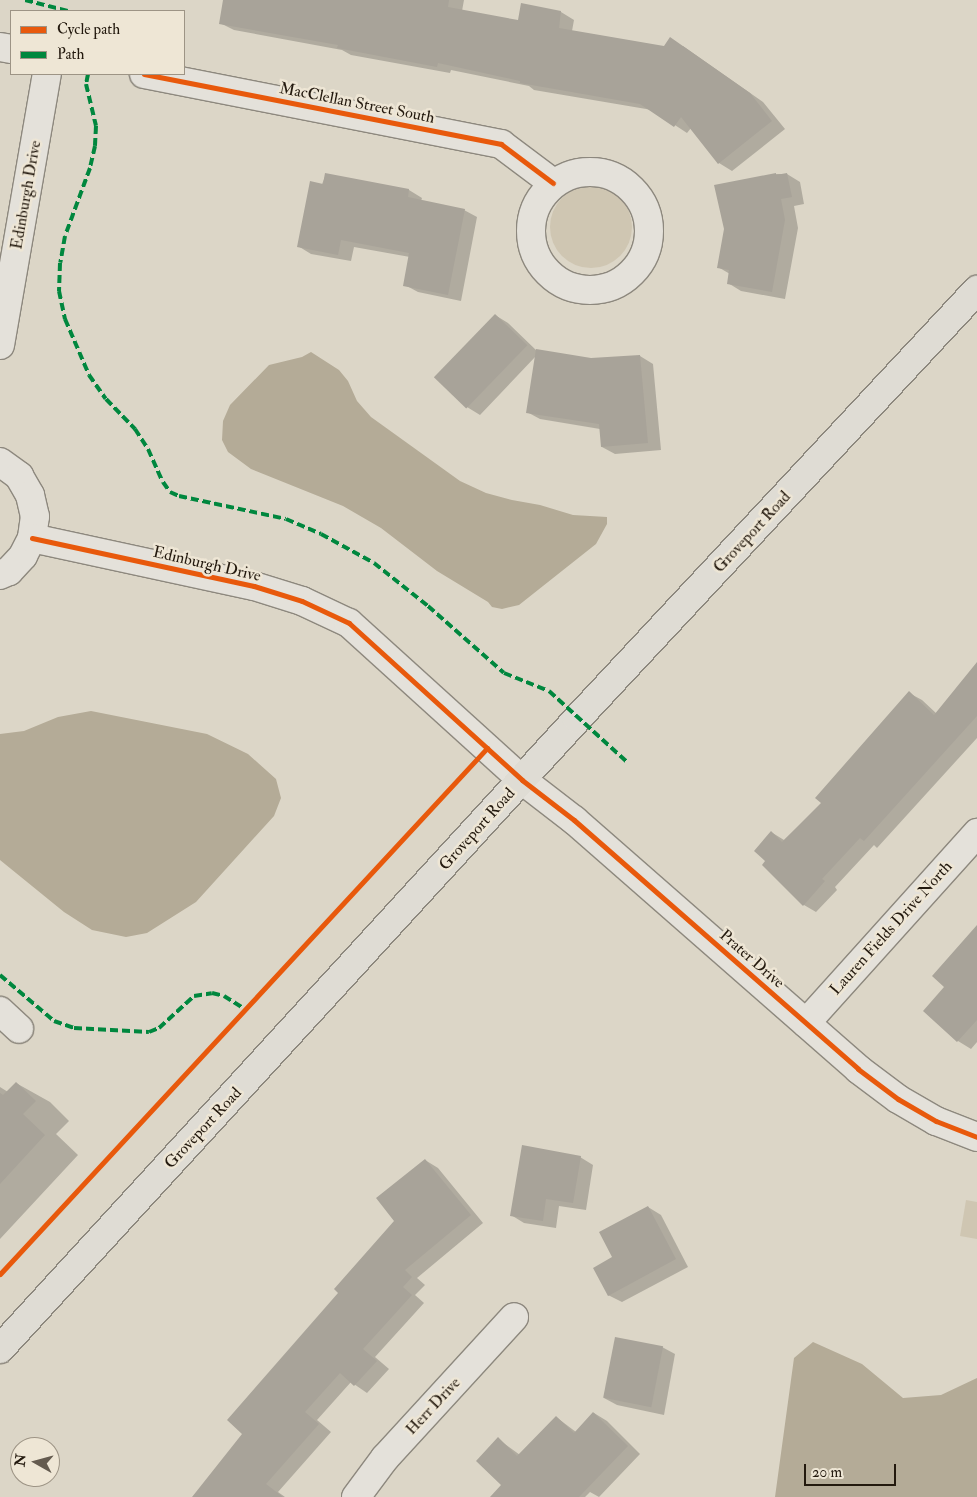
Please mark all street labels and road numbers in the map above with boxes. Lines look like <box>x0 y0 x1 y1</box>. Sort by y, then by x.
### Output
street label: MacClellan Street South <box>278 79 436 127</box>
street label: Edinburgh Drive <box>7 139 45 251</box>
street label: Groveport Road <box>709 487 795 577</box>
street label: Edinburgh Drive <box>151 542 263 586</box>
street label: Groveport Road <box>435 784 519 874</box>
street label: Lauren Fields Drive North <box>826 857 956 999</box>
street label: Prater Drive <box>716 926 788 992</box>
street label: Groveport Road <box>160 1083 246 1173</box>
street label: Herr Drive <box>402 1373 464 1439</box>

